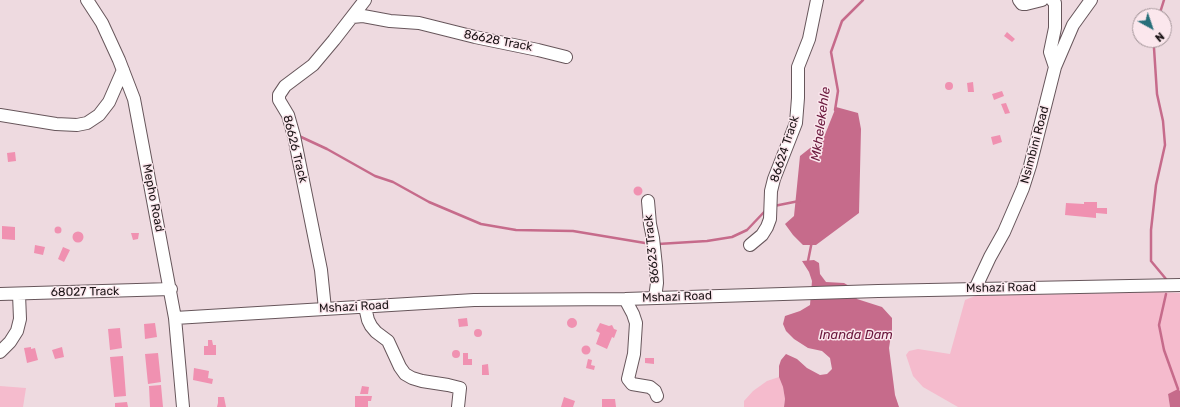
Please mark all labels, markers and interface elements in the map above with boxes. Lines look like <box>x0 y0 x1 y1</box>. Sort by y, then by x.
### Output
north arrow <box>1132 8 1172 48</box>
street label: 86628 Track <box>462 27 534 55</box>
text: N <box>1152 29 1167 44</box>
water label: Mkhelekehle <box>808 86 834 162</box>
street label: Nsimbini Road <box>1018 105 1052 185</box>
street label: 86626 Track <box>280 114 310 184</box>
street label: 86624 Track <box>767 114 803 184</box>
street label: Mepho Road <box>139 163 167 233</box>
street label: 86623 Track <box>641 214 663 284</box>
street label: Mshazi Road <box>966 280 1036 296</box>
street label: 68027 Track <box>51 284 119 300</box>
street label: Mshazi Road <box>642 289 712 305</box>
street label: Mshazi Road <box>319 298 389 316</box>
water label: Inanda Dam <box>819 327 893 343</box>

